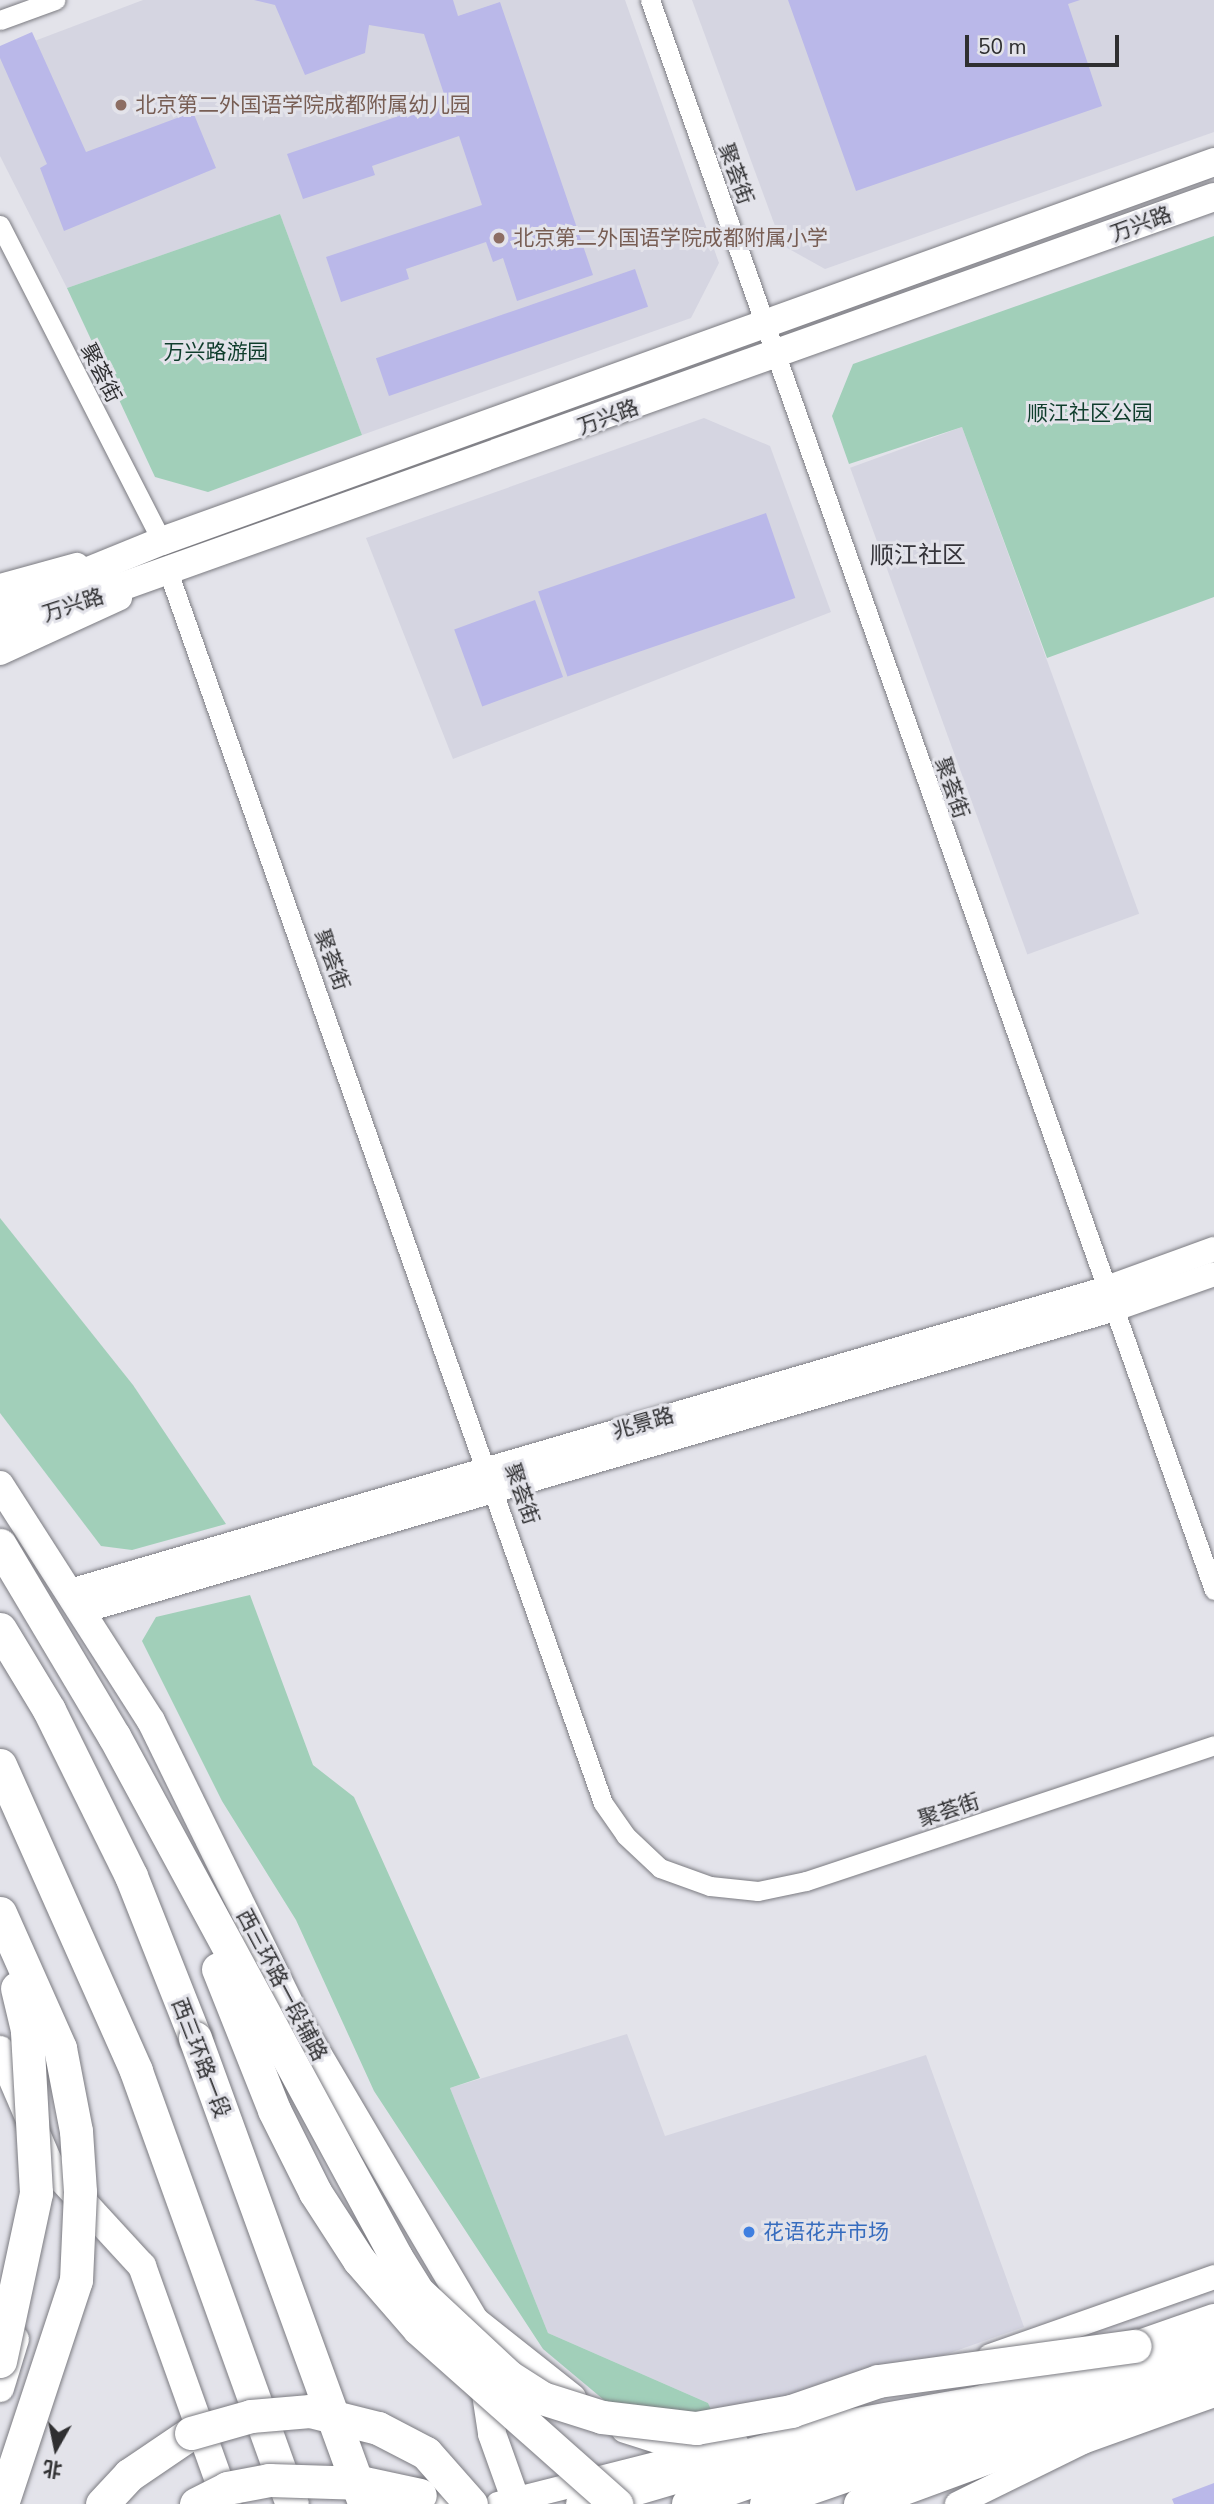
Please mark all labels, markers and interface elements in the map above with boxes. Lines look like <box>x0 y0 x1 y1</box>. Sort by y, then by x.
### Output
scale bar <box>969 21 1123 65</box>
text: 50 m <box>978 33 1027 61</box>
place label: 北京第二外国语学院成都附属幼儿园 <box>135 92 471 118</box>
marker: 北京第二外国语学院成都附属幼儿园 <box>113 97 129 113</box>
street label: 聚荟街 <box>713 140 759 208</box>
street label: 万兴路 <box>1107 201 1175 247</box>
place label: 北京第二外国语学院成都附属小学 <box>513 225 828 251</box>
marker: 北京第二外国语学院成都附属小学 <box>491 230 507 246</box>
street label: 聚荟街 <box>75 339 127 407</box>
park label: 万兴路游园 <box>164 339 268 365</box>
street label: 万兴路 <box>574 394 642 440</box>
park label: 顺江社区公园 <box>1027 400 1153 426</box>
district label: 顺江社区 <box>870 542 966 570</box>
street label: 万兴路 <box>39 583 107 627</box>
street label: 聚荟街 <box>930 754 974 822</box>
street label: 聚荟街 <box>309 926 355 994</box>
street label: 兆景路 <box>609 1402 677 1444</box>
street label: 聚荟街 <box>500 1460 544 1528</box>
street label: 聚荟街 <box>915 1788 983 1832</box>
street label: 西三环路一段辅路 <box>231 1905 333 2065</box>
street label: 西三环路一段 <box>167 1995 235 2121</box>
place label: 花语花卉市场 <box>763 2219 889 2245</box>
marker: 花语花卉市场 <box>741 2224 757 2240</box>
north arrow <box>21 2413 91 2483</box>
text: 北 <box>41 2454 64 2483</box>

